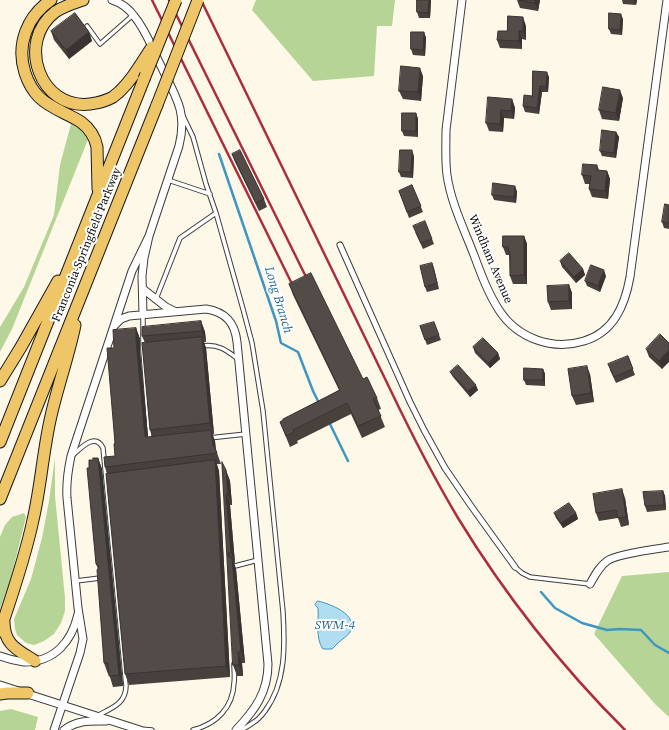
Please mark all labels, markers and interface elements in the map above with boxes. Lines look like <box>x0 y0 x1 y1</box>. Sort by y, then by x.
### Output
street label: Franconia-Springfield Parkway <box>49 166 125 324</box>
street label: Windham Avenue <box>465 212 515 306</box>
water label: Long Branch <box>260 265 296 335</box>
water label: SWM-4 <box>315 618 355 634</box>

